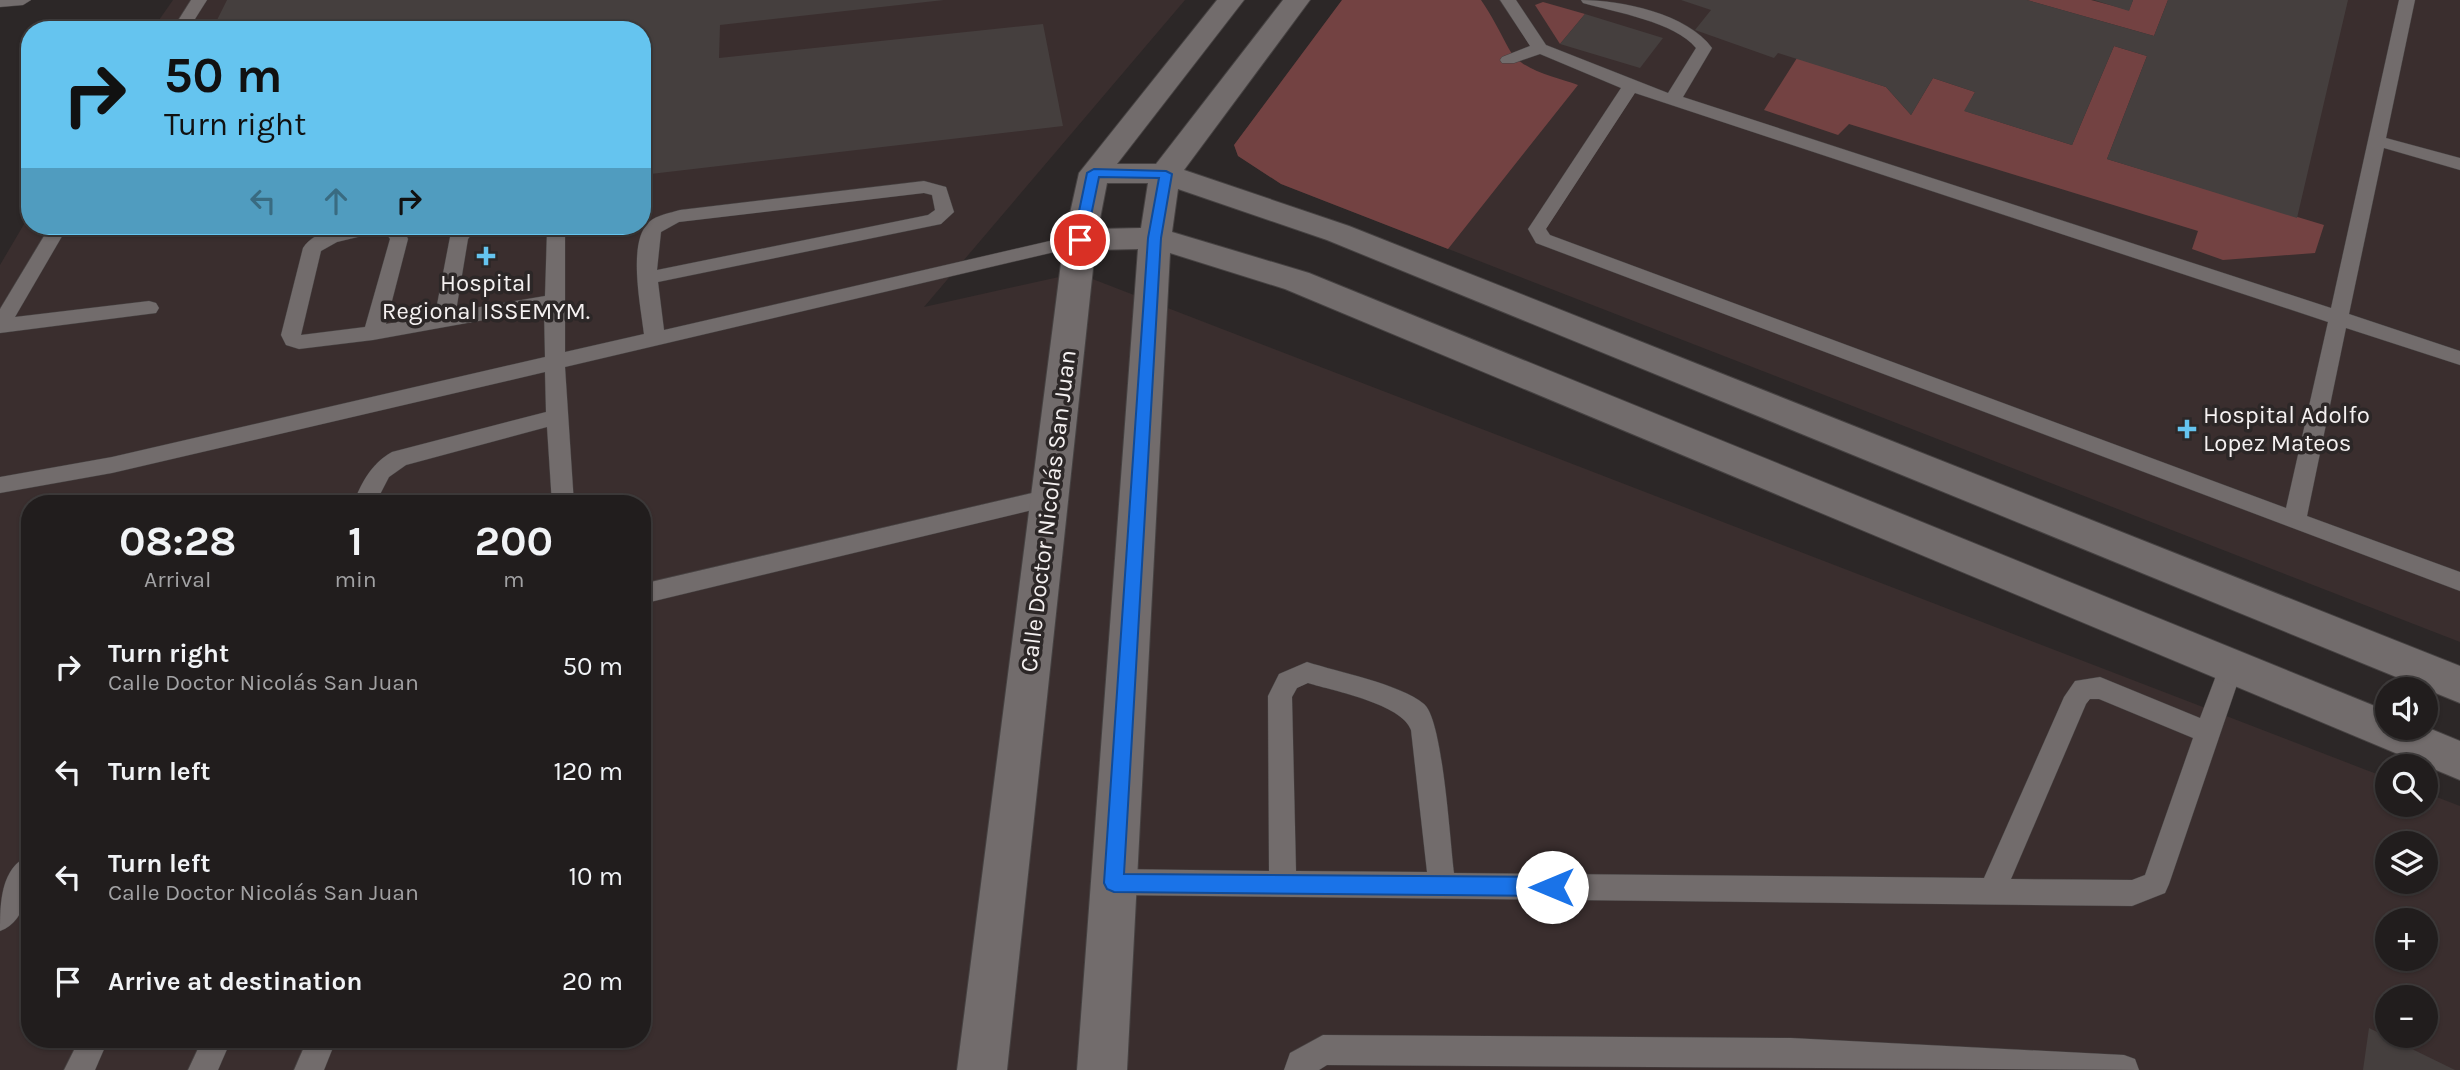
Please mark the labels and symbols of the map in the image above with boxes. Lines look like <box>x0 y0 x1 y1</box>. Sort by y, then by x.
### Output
pin <box>1050 210 1110 270</box>
marker: Hospital Regional ISSEMYM. <box>476 246 496 266</box>
place label: Hospital Regional ISSEMYM. <box>382 269 590 325</box>
street label: Calle Doctor Nicolás San Juan <box>1014 348 1082 674</box>
place label: Hospital Adolfo Lopez Mateos <box>2203 401 2370 457</box>
marker: Hospital Adolfo Lopez Mateos <box>2177 419 2197 439</box>
position arrow <box>1515 850 1589 924</box>

